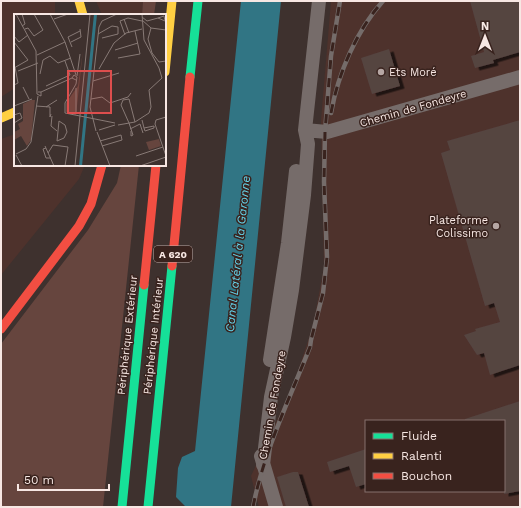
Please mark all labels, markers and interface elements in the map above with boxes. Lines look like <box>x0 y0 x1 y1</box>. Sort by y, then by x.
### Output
inset map <box>14 14 166 166</box>
north arrow <box>465 16 505 56</box>
text: N <box>481 20 489 33</box>
place label: Ets Moré <box>389 66 437 79</box>
marker: Ets Moré <box>376 67 386 77</box>
street label: Chemin de Fondeyre <box>358 87 468 130</box>
water label: Canal Latéral à la Garonne <box>223 175 253 333</box>
place label: Plateforme Colissimo <box>429 214 488 240</box>
marker: Plateforme Colissimo <box>491 221 501 231</box>
road number: A 620 <box>154 246 192 262</box>
street label: Périphérique Extérieur <box>115 274 140 396</box>
street label: Périphérique Intérieur <box>141 276 166 395</box>
street label: Chemin de Fondeyre <box>256 350 288 461</box>
legend <box>365 420 505 492</box>
text: Fluide <box>401 429 437 443</box>
text: Ralenti <box>401 449 442 463</box>
scale bar <box>18 466 109 492</box>
text: Bouchon <box>401 469 452 483</box>
text: 50 m <box>24 473 54 487</box>

